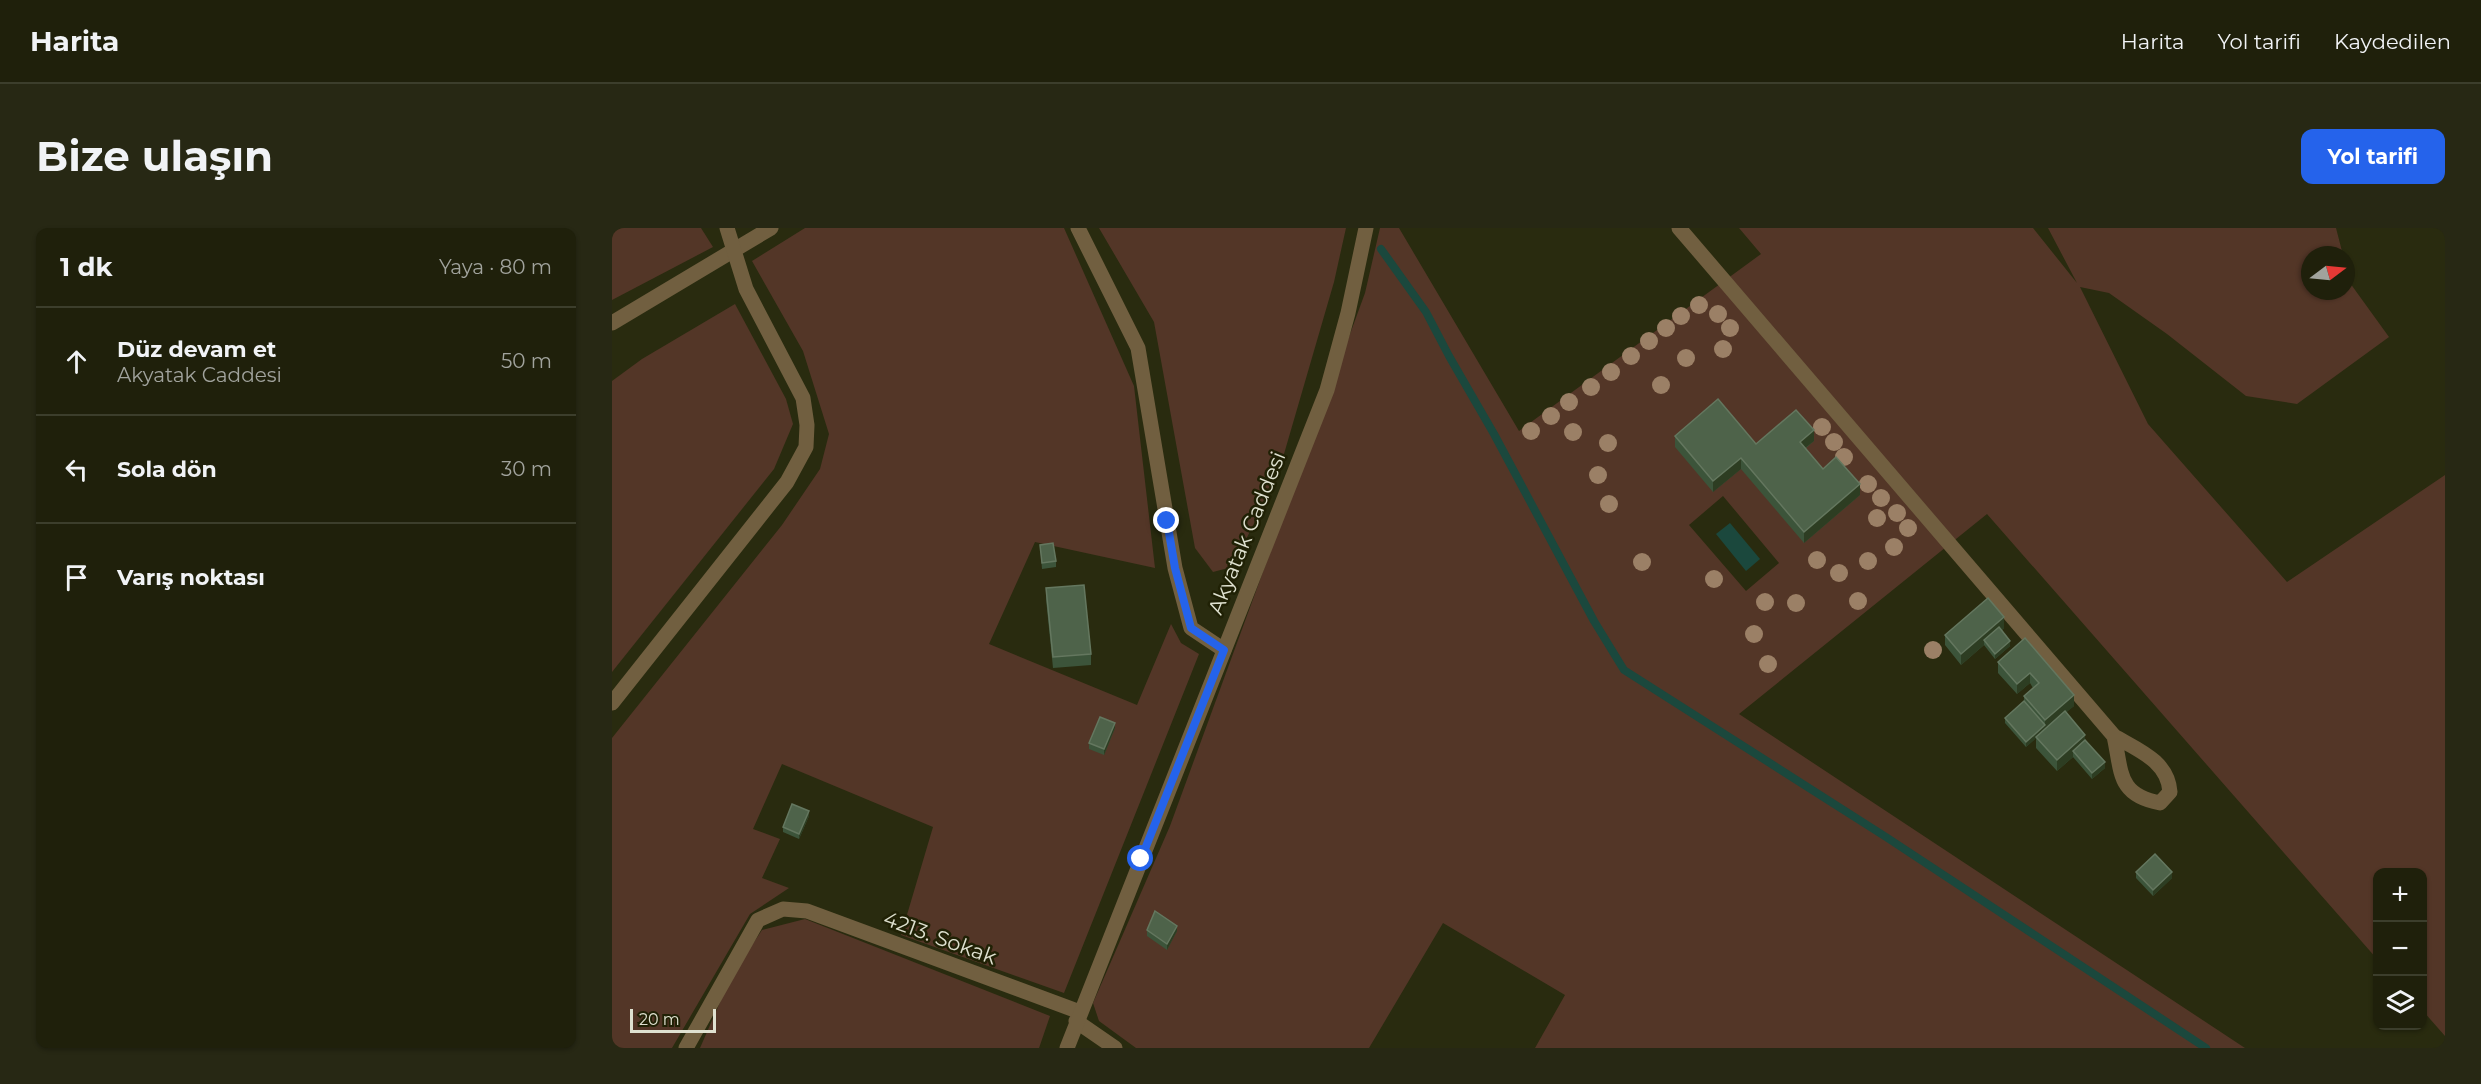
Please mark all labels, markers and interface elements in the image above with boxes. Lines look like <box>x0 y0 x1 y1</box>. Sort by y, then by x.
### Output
text: Harita <box>30 24 119 58</box>
text: Harita <box>2121 29 2184 54</box>
text: Yol tarifi <box>2217 29 2301 54</box>
text: Kaydedilen <box>2334 29 2451 54</box>
button: Yol tarifi <box>2301 129 2445 184</box>
text: Bize ulaşın <box>36 130 273 182</box>
north arrow <box>2301 246 2355 300</box>
text: 1 dk <box>60 251 113 283</box>
text: Yaya · 80 m <box>439 255 552 279</box>
text: Düz devam et <box>117 336 276 363</box>
icon: ahead <box>60 345 93 378</box>
text: 50 m <box>501 349 552 373</box>
text: Akyatak Caddesi <box>117 363 282 387</box>
street label: Akyatak Caddesi <box>1203 448 1291 618</box>
icon: left <box>60 453 93 486</box>
text: Sola dön <box>117 456 217 483</box>
text: 30 m <box>501 457 552 481</box>
route end <box>1153 507 1179 533</box>
icon: arrive <box>60 561 93 594</box>
text: Varış noktası <box>117 564 265 591</box>
route start <box>1127 845 1153 871</box>
map controls <box>2373 868 2427 1030</box>
button: + <box>2373 868 2427 922</box>
street label: 4213. Sokak <box>880 906 1001 970</box>
button: − <box>2373 922 2427 976</box>
button: layers <box>2373 976 2427 1030</box>
scale bar <box>630 1006 716 1034</box>
text: 20 m <box>639 1010 680 1029</box>

